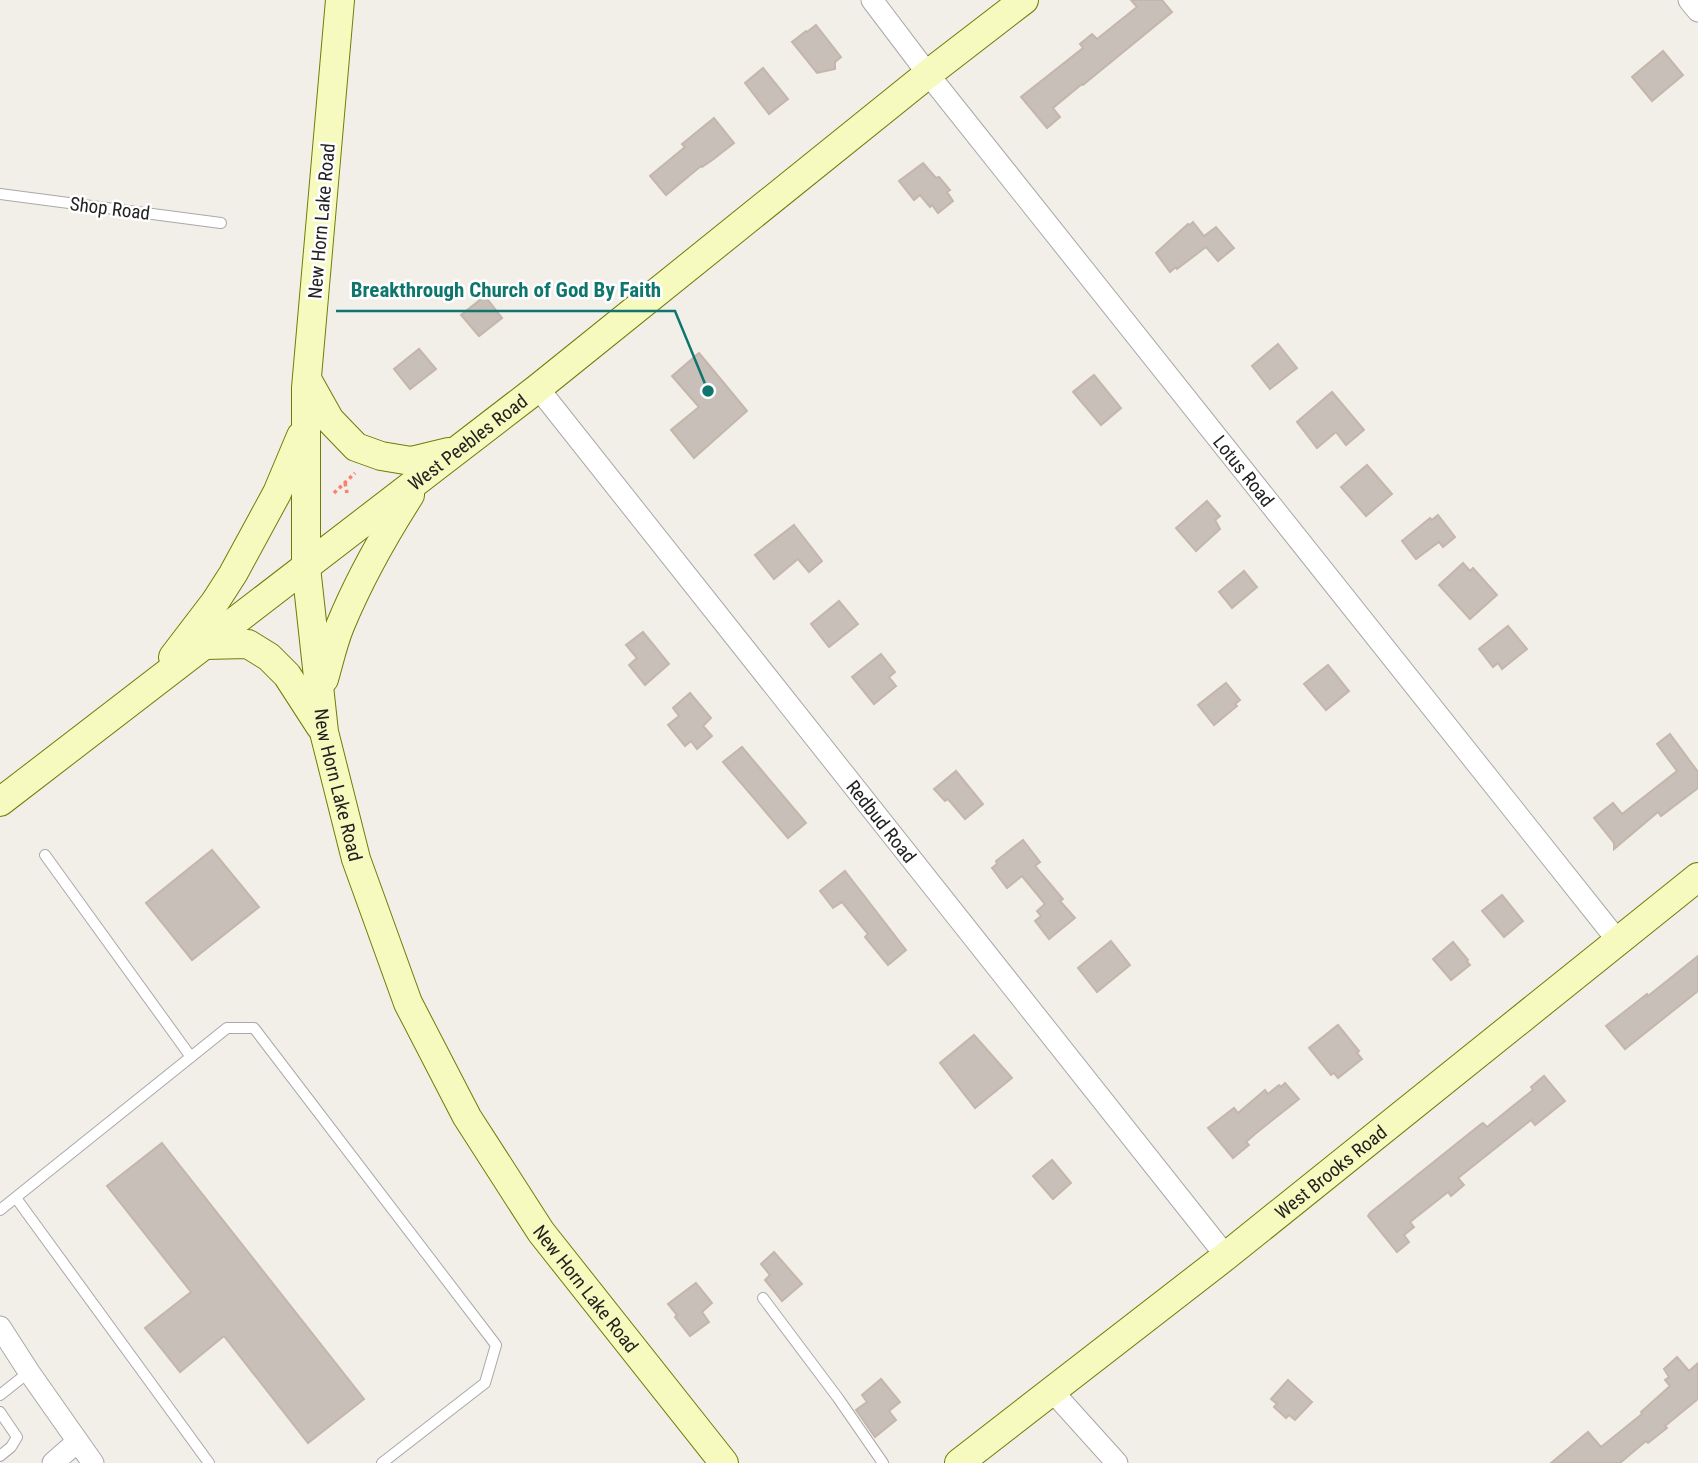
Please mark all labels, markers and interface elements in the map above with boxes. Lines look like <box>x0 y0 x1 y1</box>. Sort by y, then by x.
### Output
street label: New Horn Lake Road <box>303 142 340 300</box>
street label: Shop Road <box>69 192 151 225</box>
callout: Breakthrough Church of God By Faith <box>336 269 675 311</box>
text: Breakthrough Church of God By Faith <box>351 278 661 302</box>
street label: West Peebles Road <box>404 390 532 496</box>
street label: Lotus Road <box>1208 431 1279 511</box>
street label: New Horn Lake Road <box>310 707 367 864</box>
street label: Redbud Road <box>841 776 921 868</box>
street label: West Brooks Road <box>1270 1121 1391 1224</box>
street label: New Horn Lake Road <box>528 1221 643 1357</box>

